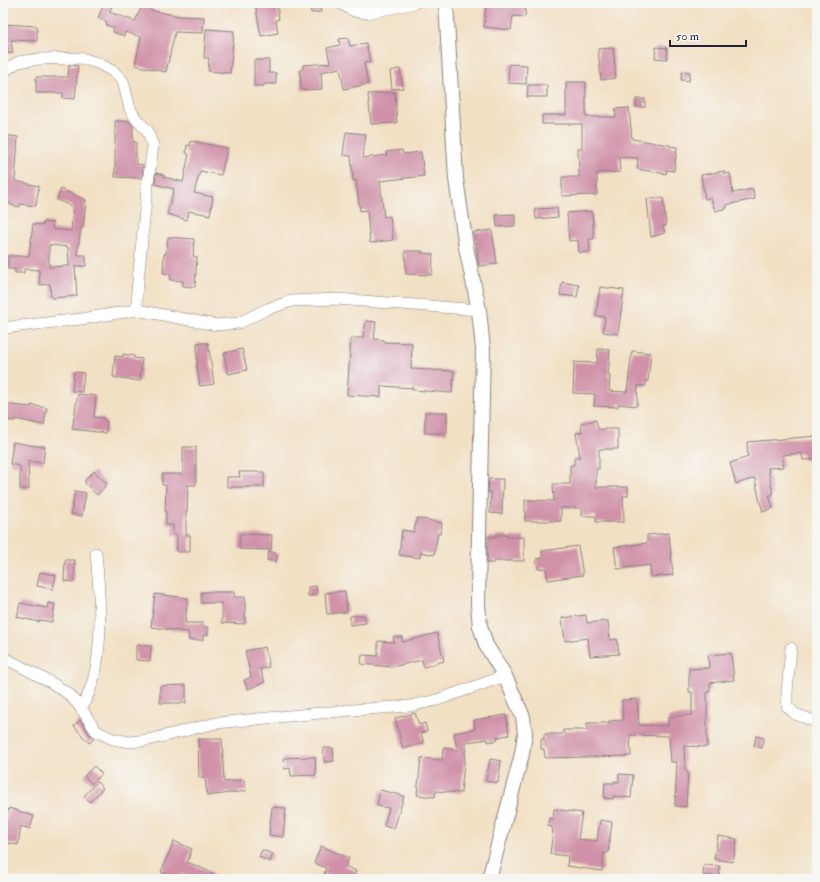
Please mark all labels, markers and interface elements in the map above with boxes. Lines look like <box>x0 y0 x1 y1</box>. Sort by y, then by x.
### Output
scale bar <box>670 22 746 48</box>
text: 50 m <box>676 29 700 44</box>

